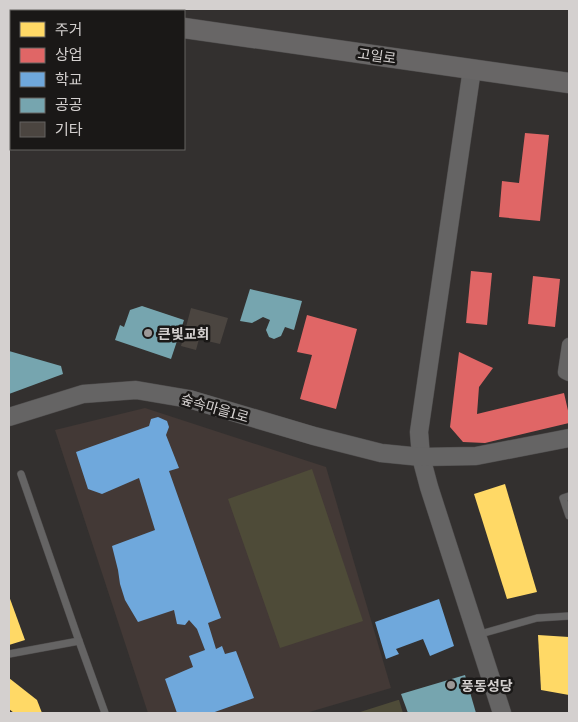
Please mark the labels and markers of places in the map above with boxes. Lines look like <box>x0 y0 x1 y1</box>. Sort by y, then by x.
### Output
place label: 큰빛교회 <box>158 323 210 343</box>
marker: 큰빛교회 <box>142 327 154 339</box>
place label: 풍동성당 <box>461 675 513 695</box>
marker: 풍동성당 <box>445 679 457 691</box>

